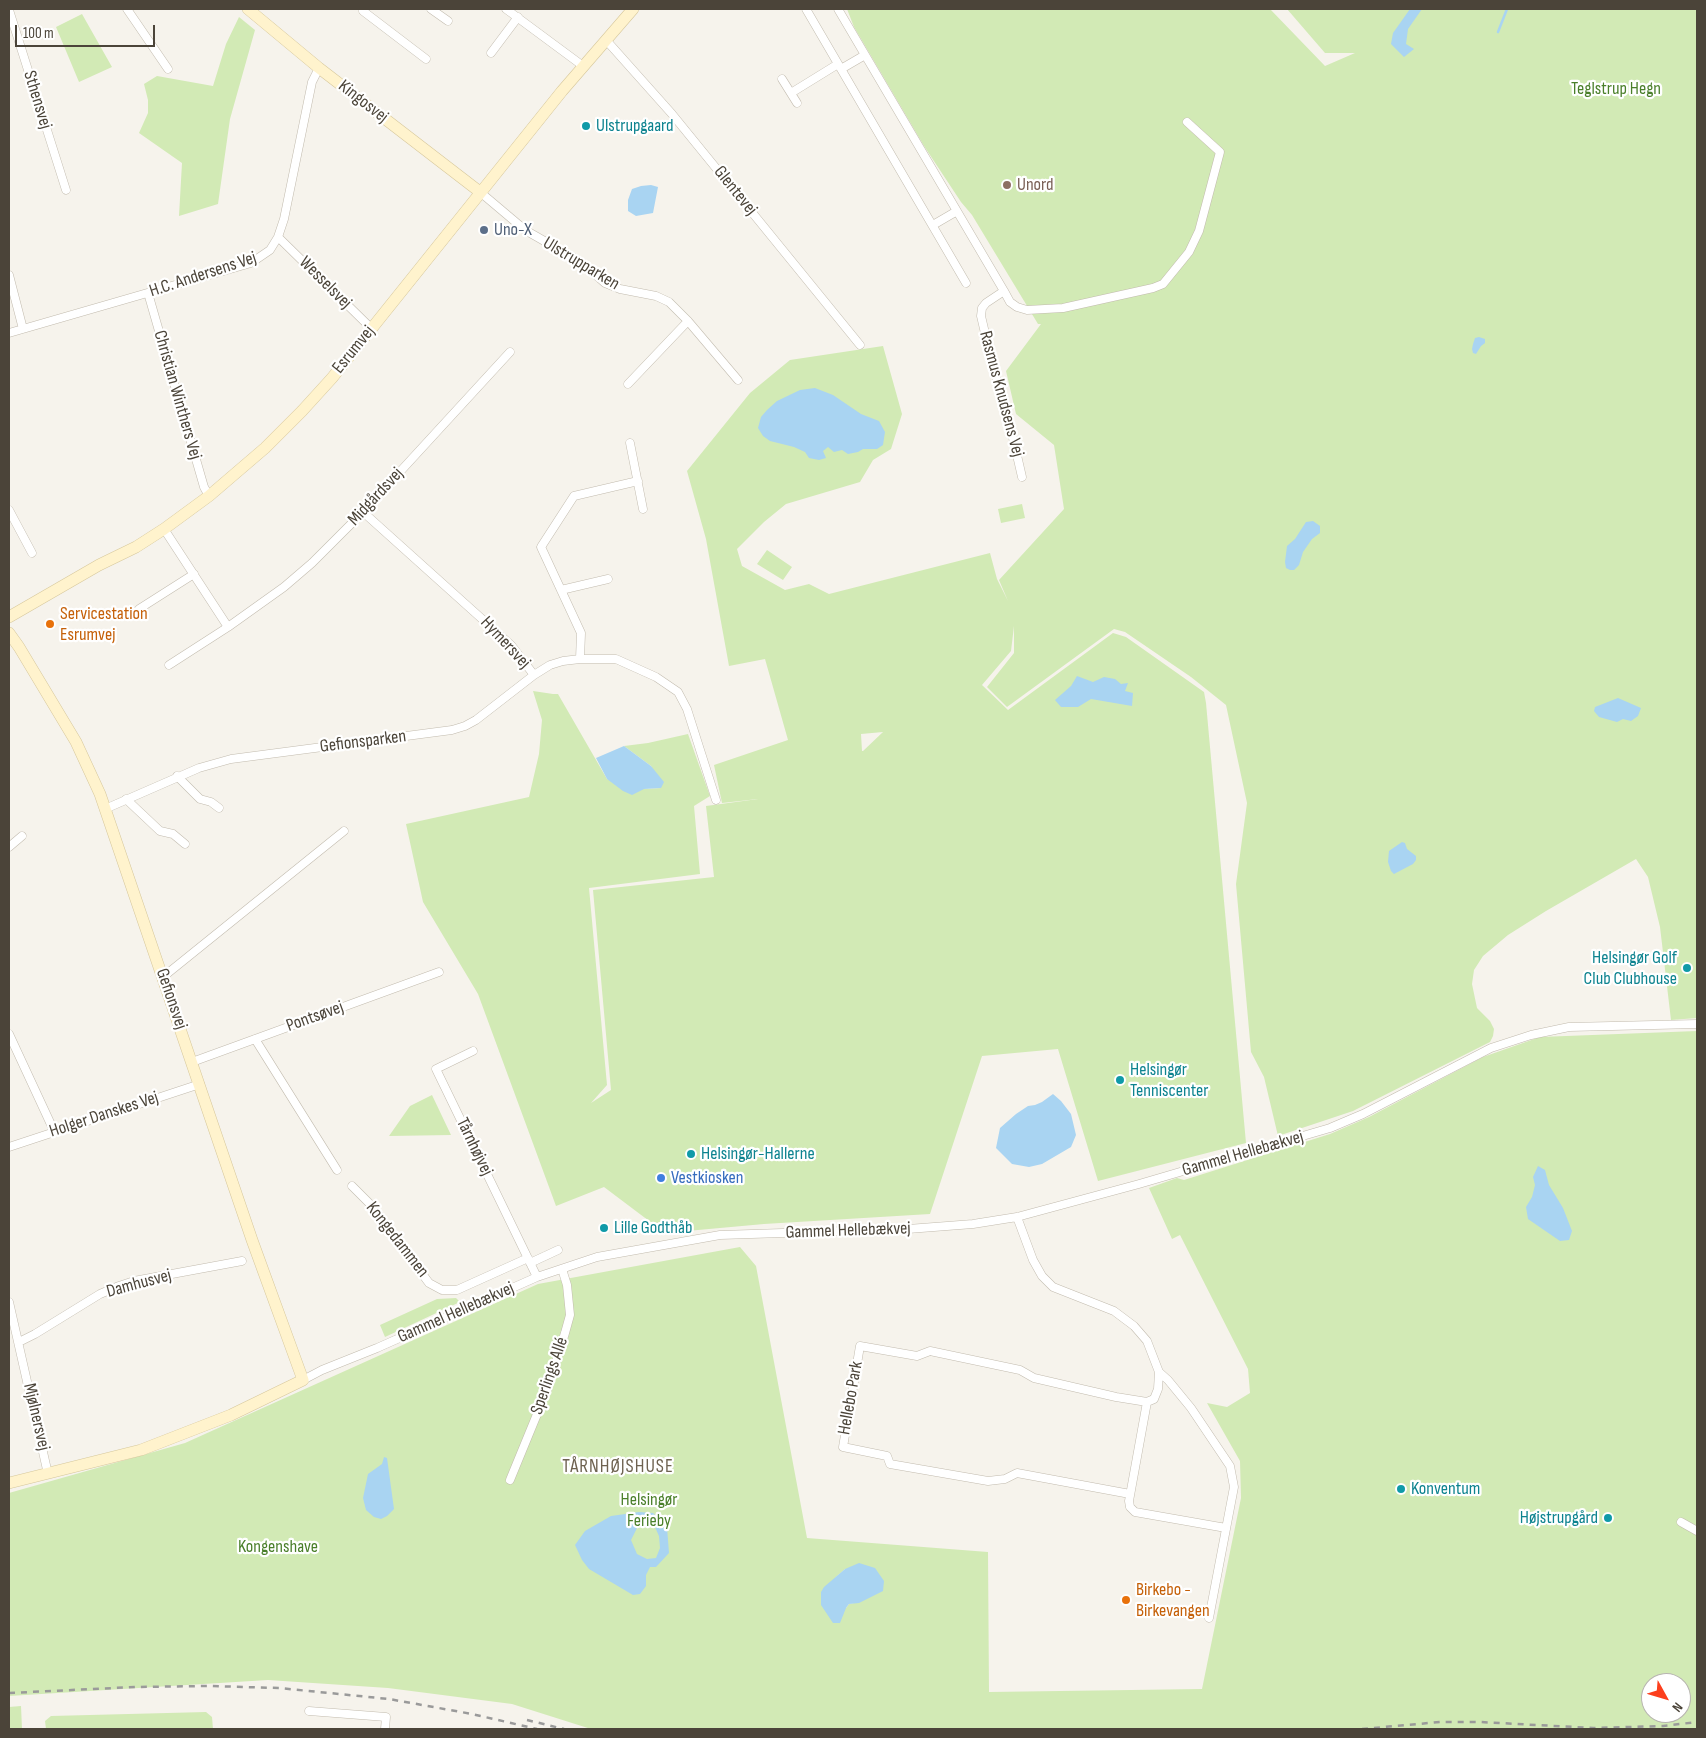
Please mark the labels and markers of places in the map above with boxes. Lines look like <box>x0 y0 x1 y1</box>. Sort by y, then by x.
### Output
place label: Ulstrupgaard <box>596 115 673 137</box>
marker: Ulstrupgaard <box>580 120 592 132</box>
place label: Unord <box>1017 174 1053 196</box>
marker: Unord <box>1001 179 1013 191</box>
place label: Uno-X <box>494 219 532 241</box>
marker: Uno-X <box>478 224 490 236</box>
place label: Servicestation Esrumvej <box>60 603 148 646</box>
marker: Servicestation Esrumvej <box>44 618 56 630</box>
place label: Helsingør Golf Club Clubhouse <box>1584 947 1677 990</box>
marker: Helsingør Golf Club Clubhouse <box>1681 962 1693 974</box>
place label: Helsingør Tenniscenter <box>1130 1059 1209 1102</box>
marker: Helsingør Tenniscenter <box>1114 1074 1126 1086</box>
place label: Helsingør-Hallerne <box>701 1143 815 1165</box>
marker: Helsingør-Hallerne <box>685 1148 697 1160</box>
place label: Vestkiosken <box>671 1167 743 1189</box>
marker: Vestkiosken <box>655 1172 667 1184</box>
place label: Lille Godthåb <box>614 1217 692 1239</box>
marker: Lille Godthåb <box>598 1222 610 1234</box>
place label: Konventum <box>1411 1478 1480 1500</box>
marker: Konventum <box>1395 1483 1407 1495</box>
place label: Højstrupgård <box>1520 1507 1598 1529</box>
marker: Højstrupgård <box>1602 1512 1614 1524</box>
place label: Birkebo - Birkevangen <box>1136 1579 1210 1622</box>
marker: Birkebo - Birkevangen <box>1120 1594 1132 1606</box>

